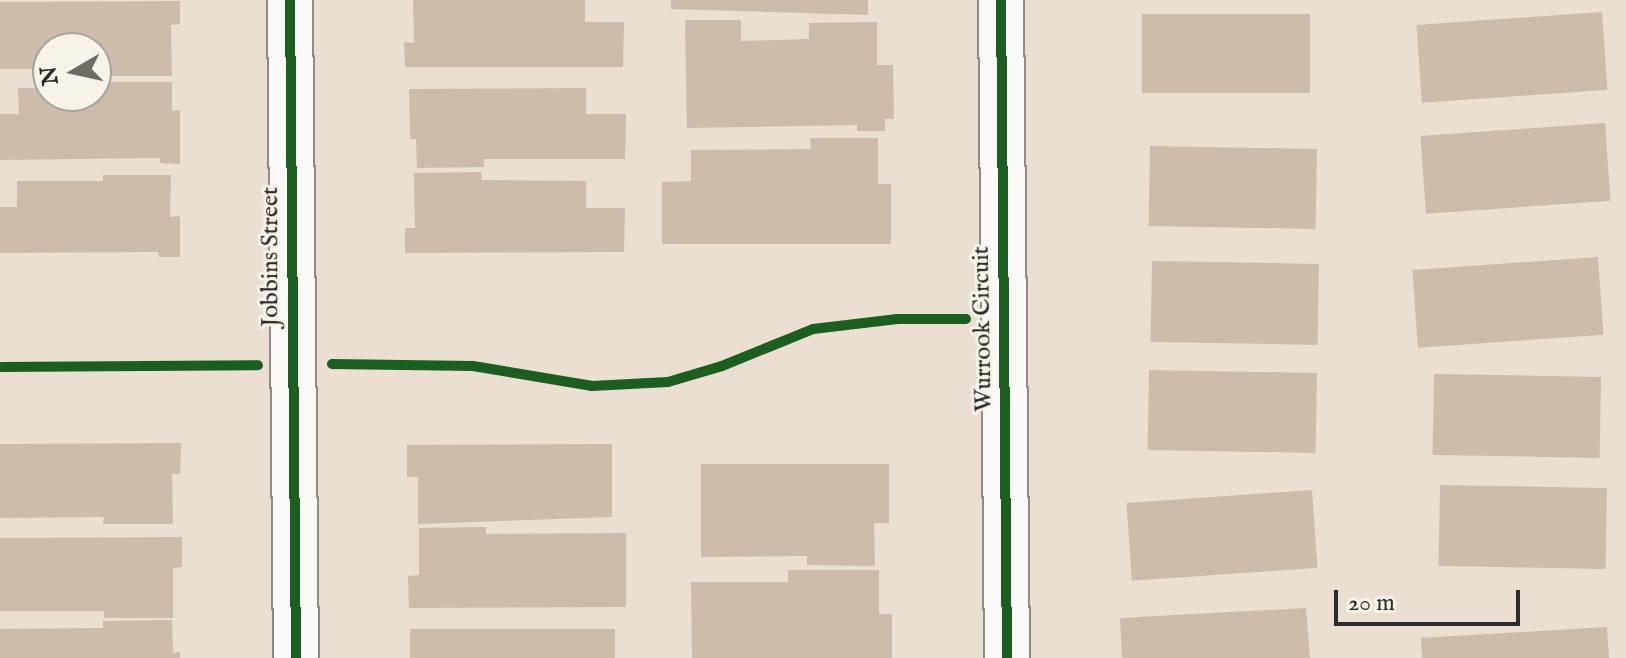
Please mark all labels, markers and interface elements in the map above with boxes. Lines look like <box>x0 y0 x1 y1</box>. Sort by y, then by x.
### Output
north arrow <box>32 32 112 112</box>
text: N <box>35 64 66 87</box>
street label: Jobbins Street <box>257 187 285 327</box>
street label: Wurrook Circuit <box>967 246 999 412</box>
scale bar <box>1338 574 1524 624</box>
text: 20 m <box>1348 588 1395 619</box>

